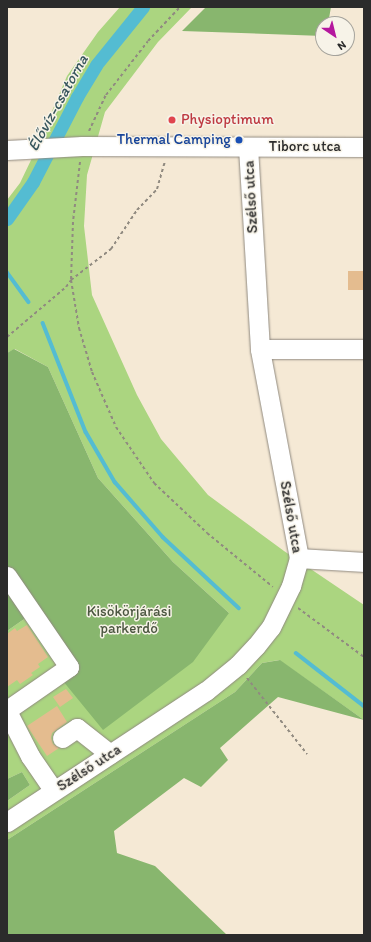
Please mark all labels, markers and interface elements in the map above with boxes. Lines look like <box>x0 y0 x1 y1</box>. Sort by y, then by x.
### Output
north arrow <box>315 16 355 56</box>
text: N <box>335 38 348 53</box>
water label: Élővíz-csatorna <box>24 51 92 155</box>
place label: Physioptimum <box>181 111 274 129</box>
marker: Physioptimum <box>166 114 178 126</box>
place label: Thermal Camping <box>117 131 231 149</box>
marker: Thermal Camping <box>234 135 244 145</box>
street label: Tiborc utca <box>269 138 341 156</box>
street label: Szélső utca <box>240 160 262 234</box>
street label: Szélső utca <box>276 480 306 554</box>
park label: Kisökörjárási parkerdő <box>87 602 171 637</box>
street label: Szélső utca <box>54 741 124 795</box>

